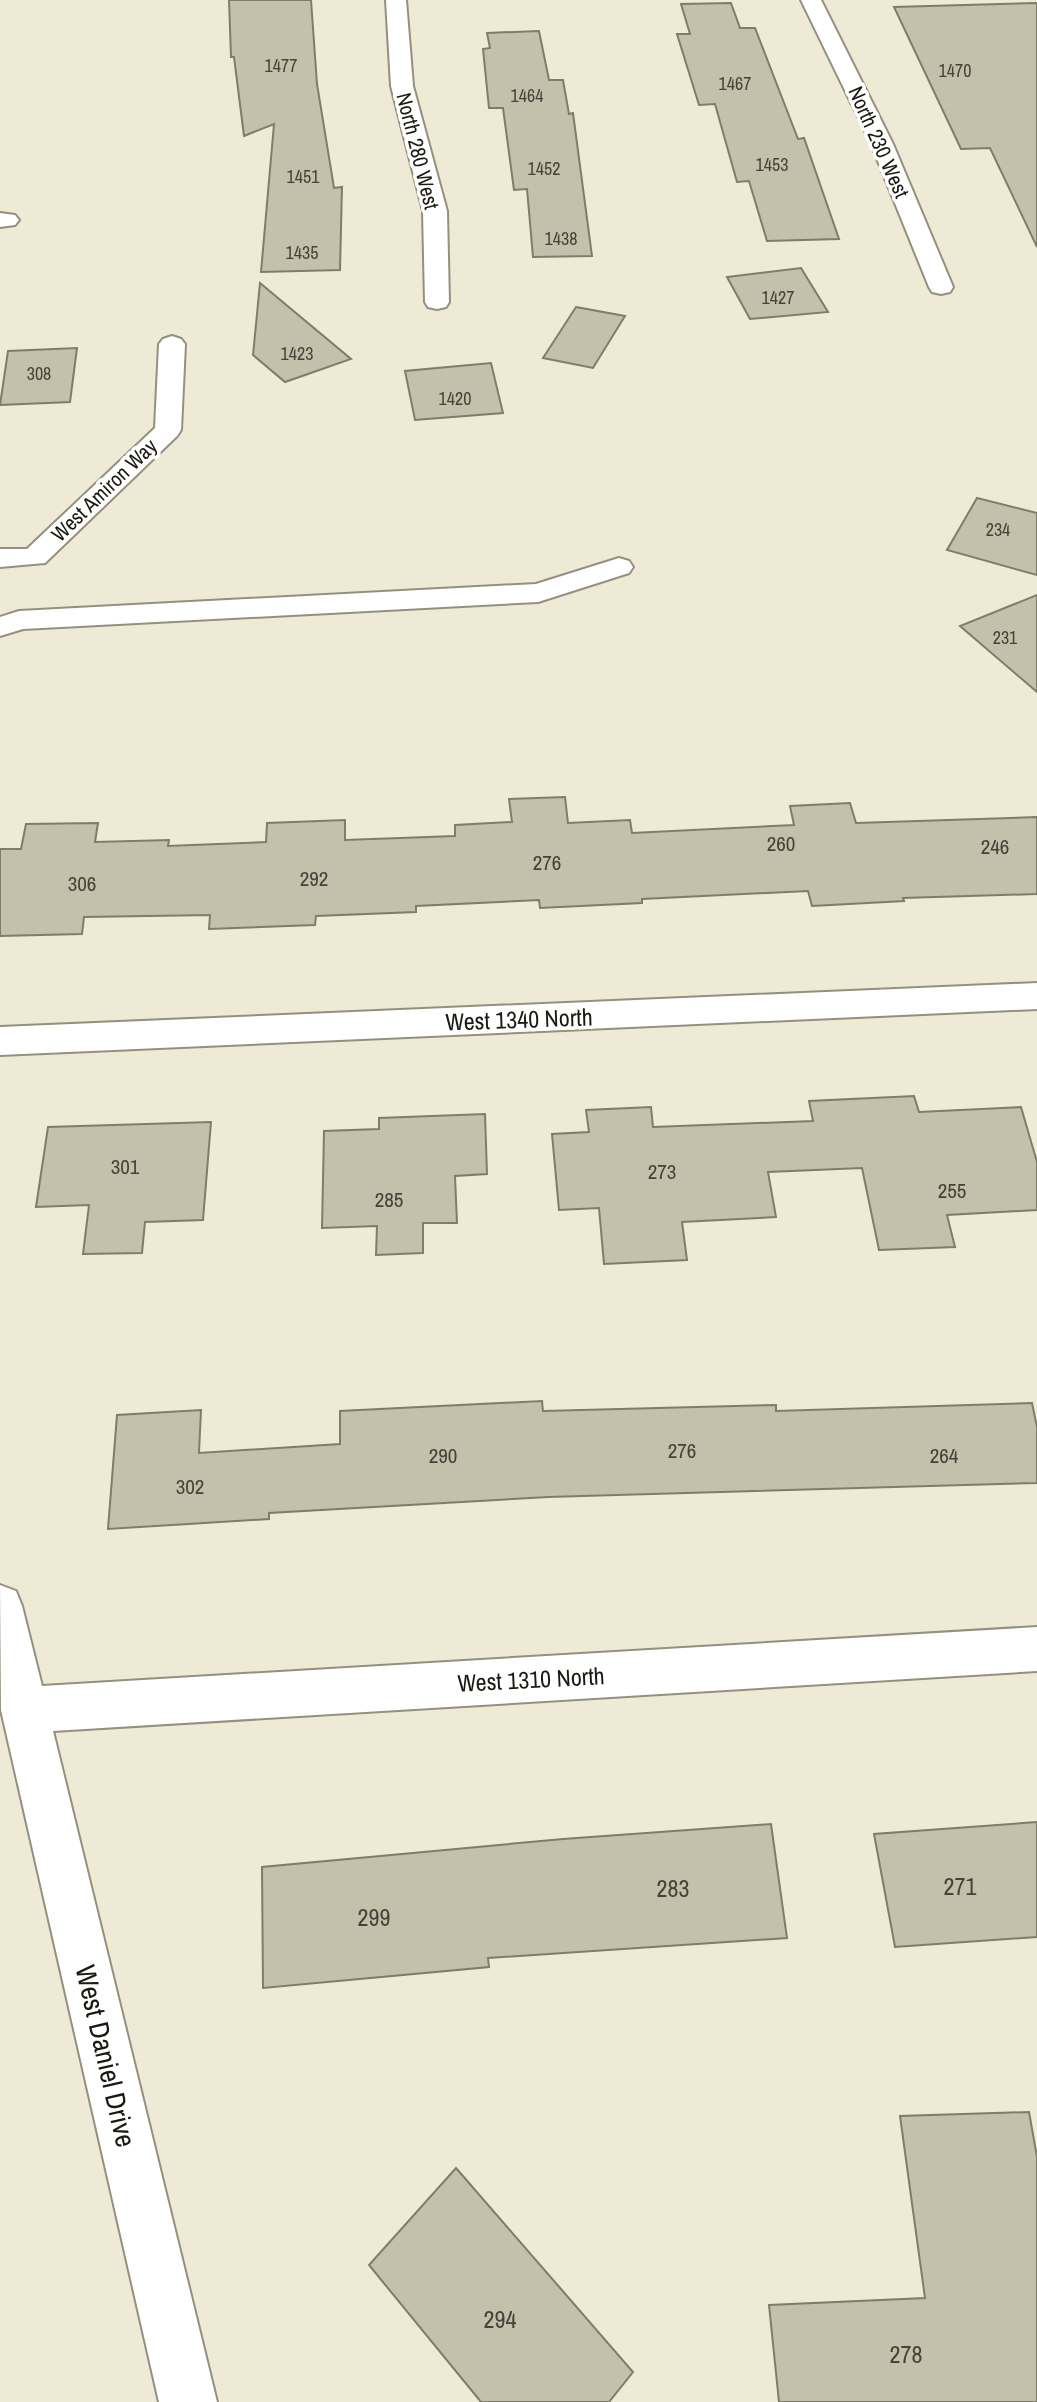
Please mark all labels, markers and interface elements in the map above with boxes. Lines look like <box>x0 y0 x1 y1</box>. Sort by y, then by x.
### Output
house number: 1477 <box>265 53 297 78</box>
house number: 1470 <box>939 58 971 83</box>
house number: 1467 <box>719 71 751 96</box>
street label: North 230 West <box>841 82 917 203</box>
house number: 1464 <box>511 83 543 108</box>
street label: North 280 West <box>389 90 447 213</box>
house number: 1453 <box>756 152 788 177</box>
house number: 1452 <box>528 156 560 181</box>
house number: 1451 <box>287 164 320 189</box>
house number: 1438 <box>545 226 577 251</box>
house number: 1435 <box>286 240 318 265</box>
house number: 1427 <box>762 285 794 310</box>
house number: 1423 <box>281 341 313 366</box>
house number: 308 <box>27 361 51 386</box>
house number: 1420 <box>439 386 471 411</box>
street label: West Amiron Way <box>45 432 164 548</box>
house number: 234 <box>986 517 1010 542</box>
house number: 231 <box>993 625 1018 650</box>
house number: 260 <box>767 829 795 858</box>
house number: 246 <box>981 832 1009 861</box>
house number: 276 <box>533 848 561 877</box>
house number: 292 <box>300 864 328 893</box>
house number: 306 <box>68 869 96 898</box>
street label: West 1340 North <box>445 1000 593 1038</box>
house number: 301 <box>111 1152 140 1181</box>
house number: 273 <box>648 1157 676 1186</box>
house number: 255 <box>938 1176 966 1205</box>
house number: 285 <box>375 1185 403 1214</box>
house number: 276 <box>668 1436 696 1465</box>
house number: 290 <box>429 1441 457 1470</box>
house number: 264 <box>930 1441 959 1470</box>
house number: 302 <box>176 1472 204 1501</box>
street label: West 1310 North <box>457 1659 605 1699</box>
house number: 271 <box>944 1870 976 1902</box>
house number: 283 <box>657 1872 689 1904</box>
house number: 299 <box>358 1901 390 1933</box>
street label: West Daniel Drive <box>67 1961 145 2151</box>
house number: 294 <box>484 2303 516 2335</box>
house number: 278 <box>890 2338 922 2370</box>

